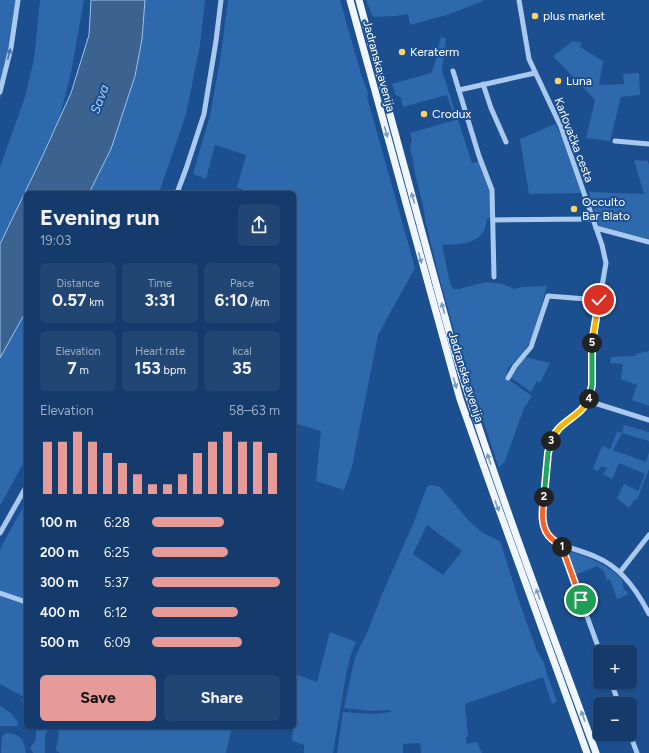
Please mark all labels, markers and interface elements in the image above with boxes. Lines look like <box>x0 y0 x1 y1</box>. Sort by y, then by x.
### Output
place label: plus market <box>543 9 606 23</box>
marker: plus market <box>530 11 540 21</box>
street label: Jadranska avenija <box>360 19 398 113</box>
place label: Keraterm <box>410 45 459 59</box>
marker: Keraterm <box>397 47 407 57</box>
one-way arrow <box>7 48 13 61</box>
place label: Luna <box>566 74 592 88</box>
marker: Luna <box>553 76 563 86</box>
water label: Sava <box>87 82 112 116</box>
street label: Karlovačka cesta <box>551 96 597 184</box>
place label: Crodux <box>432 107 471 121</box>
marker: Crodux <box>419 109 429 119</box>
one-way arrow <box>383 126 389 138</box>
one-way arrow <box>410 192 416 204</box>
place label: Occulto Bar Blato <box>582 195 630 223</box>
text: Evening run <box>40 204 160 231</box>
button: share <box>238 204 280 246</box>
marker: Occulto Bar Blato <box>569 204 579 214</box>
text: 19:03 <box>40 233 71 248</box>
one-way arrow <box>417 252 423 264</box>
text: Distance <box>56 277 100 290</box>
text: Time <box>148 277 172 290</box>
text: Pace <box>230 277 254 290</box>
pin <box>582 283 616 317</box>
icon: check <box>588 289 610 311</box>
text: 0.57 <box>52 290 87 310</box>
text: 3:31 <box>144 290 176 310</box>
text: 6:10 <box>215 290 248 310</box>
text: km <box>87 296 104 309</box>
text: /km <box>248 296 269 309</box>
one-way arrow <box>440 302 446 314</box>
street label: Jadranska avenija <box>446 330 486 424</box>
pin: 5 <box>582 333 602 353</box>
text: 5 <box>589 336 595 349</box>
text: Elevation <box>55 345 101 358</box>
text: Heart rate <box>135 345 185 358</box>
text: kcal <box>232 345 252 358</box>
text: 7 <box>67 358 77 378</box>
text: 153 <box>134 358 161 378</box>
text: 35 <box>232 358 252 378</box>
text: m <box>77 364 89 377</box>
text: bpm <box>161 364 186 377</box>
one-way arrow <box>452 377 458 389</box>
pin: 4 <box>579 389 599 409</box>
text: 4 <box>586 392 592 405</box>
text: Elevation <box>40 403 93 418</box>
text: 58–63 m <box>229 403 280 418</box>
pin: 3 <box>541 431 561 451</box>
text: 3 <box>548 434 554 447</box>
one-way arrow <box>486 452 492 464</box>
pin: 2 <box>534 487 554 507</box>
text: 2 <box>541 490 547 503</box>
one-way arrow <box>495 500 501 512</box>
text: 100 m <box>40 515 77 530</box>
text: 6:28 <box>104 515 130 530</box>
pin: 1 <box>552 537 572 557</box>
text: 1 <box>560 540 564 553</box>
text: 200 m <box>40 545 79 560</box>
text: 6:25 <box>104 545 129 560</box>
text: 300 m <box>40 575 79 590</box>
text: 5:37 <box>104 575 129 590</box>
pin <box>564 583 598 617</box>
one-way arrow <box>535 588 541 600</box>
icon: arrive <box>570 589 592 611</box>
text: 400 m <box>40 605 80 620</box>
text: 6:12 <box>104 605 127 620</box>
text: 500 m <box>40 635 79 650</box>
text: 6:09 <box>104 635 130 650</box>
map controls <box>593 645 637 741</box>
button: + <box>593 645 637 689</box>
button: Save <box>40 675 156 721</box>
button: Share <box>164 675 280 721</box>
button: − <box>593 697 637 741</box>
one-way arrow <box>579 710 585 722</box>

